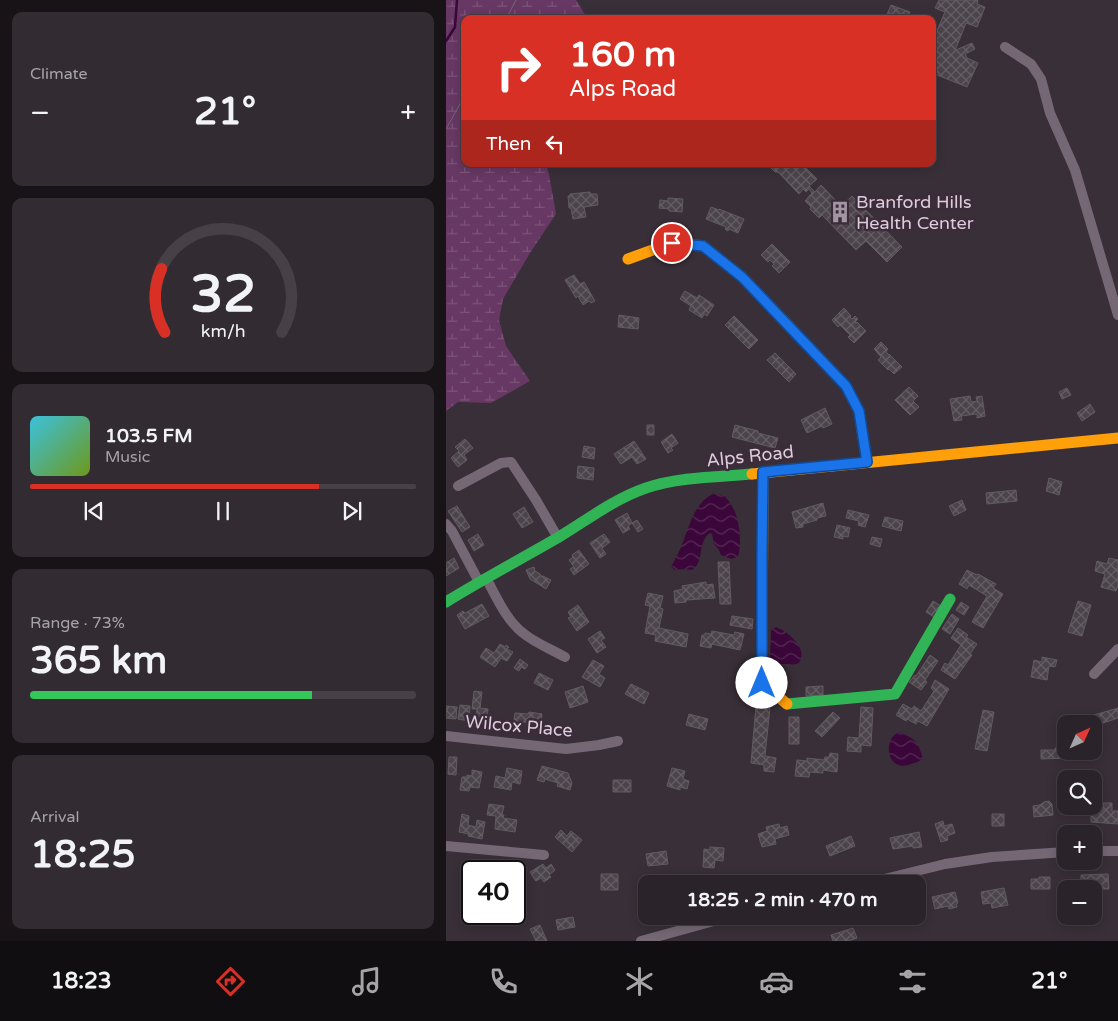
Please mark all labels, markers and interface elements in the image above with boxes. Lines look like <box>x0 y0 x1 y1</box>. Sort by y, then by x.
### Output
text: 160 m <box>569 34 676 76</box>
icon: right <box>486 35 551 100</box>
text: Climate <box>30 64 88 84</box>
text: Alps Road <box>569 76 676 102</box>
text: 21° <box>194 89 256 135</box>
text: − <box>30 96 50 130</box>
text: + <box>400 96 416 130</box>
icon: left <box>541 130 569 158</box>
text: Then <box>486 133 531 155</box>
place label: Branford Hills Health Center <box>856 191 974 234</box>
building icon: Branford Hills Health Center <box>827 199 853 225</box>
pin <box>651 222 693 264</box>
icon: arrive <box>658 229 686 257</box>
text: 32 <box>190 263 256 326</box>
text: km/h <box>201 321 245 342</box>
text: 103.5 FM <box>105 425 193 447</box>
street label: Alps Road <box>705 440 795 472</box>
text: Music <box>105 447 150 467</box>
icon: previous <box>80 497 108 525</box>
icon: pause <box>209 497 237 525</box>
icon: next <box>338 497 366 525</box>
text: Range · 73% <box>30 613 125 633</box>
text: 365 km <box>30 638 167 684</box>
position arrow <box>735 656 787 708</box>
street label: Wilcox Place <box>464 710 574 742</box>
north arrow <box>1057 715 1102 760</box>
map controls <box>1057 715 1102 925</box>
button: search <box>1057 770 1102 815</box>
text: Arrival <box>30 807 79 827</box>
button: + <box>1057 825 1102 870</box>
text: 18:25 <box>30 832 135 878</box>
speed limit sign: 40 <box>461 860 526 925</box>
button: − <box>1057 880 1102 925</box>
text: 18:25 · 2 min · 470 m <box>686 889 878 911</box>
icon: directions <box>213 964 248 999</box>
icon: music <box>349 964 384 999</box>
icon: phone <box>486 964 521 999</box>
icon: climate <box>622 964 657 999</box>
icon: car <box>759 964 794 999</box>
icon: filters <box>895 964 930 999</box>
text: 18:23 <box>51 968 112 994</box>
text: 21° <box>1031 968 1067 994</box>

